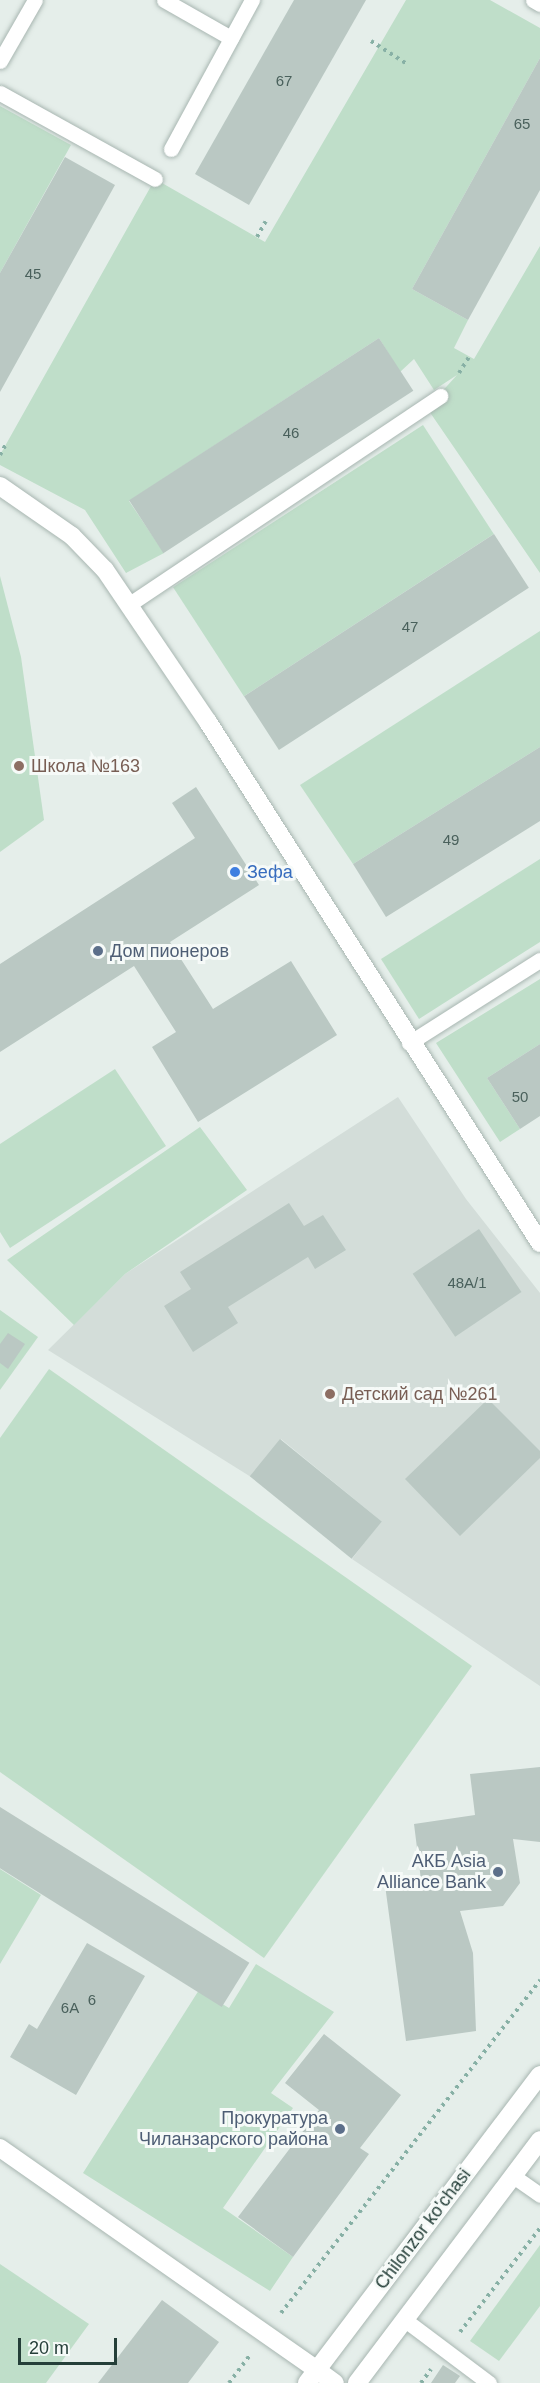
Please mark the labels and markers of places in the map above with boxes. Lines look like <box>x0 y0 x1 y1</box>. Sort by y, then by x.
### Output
place label: Школа №163 <box>31 755 140 777</box>
marker: Школа №163 <box>12 759 26 773</box>
place label: Зефа <box>247 861 293 883</box>
marker: Зефа <box>228 865 242 879</box>
place label: Дом пионеров <box>110 940 229 962</box>
marker: Дом пионеров <box>91 944 105 958</box>
place label: Детский сад №261 <box>342 1383 497 1405</box>
marker: Детский сад №261 <box>323 1387 337 1401</box>
place label: АКБ Asia Alliance Bank <box>377 1851 486 1894</box>
marker: АКБ Asia Alliance Bank <box>491 1865 505 1879</box>
place label: Прокуратура Чиланзарского района <box>139 2108 328 2150</box>
marker: Прокуратура Чиланзарского района <box>333 2122 347 2136</box>

